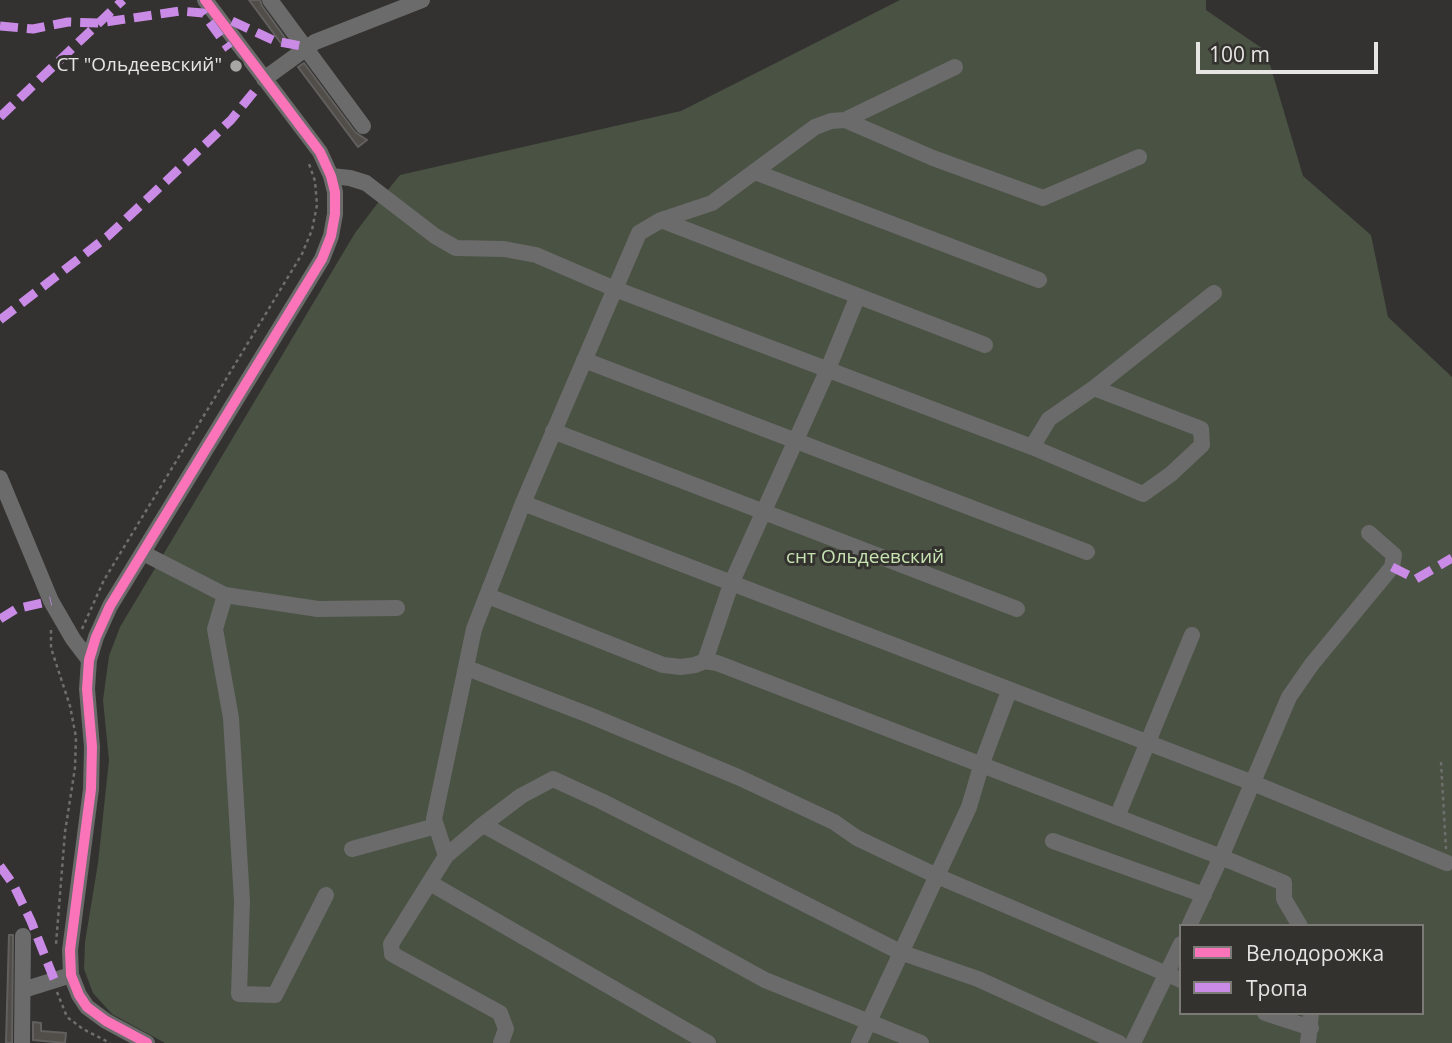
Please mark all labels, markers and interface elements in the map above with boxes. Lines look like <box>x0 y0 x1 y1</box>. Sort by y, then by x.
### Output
scale bar <box>1200 28 1382 72</box>
text: 100 m <box>1209 40 1270 68</box>
place label: СТ "Ольдеевский" <box>56 55 222 77</box>
marker: СТ "Ольдеевский" <box>228 58 244 74</box>
park label: снт Ольдеевский <box>786 547 944 569</box>
legend <box>1179 924 1424 1015</box>
text: Велодорожка <box>1246 939 1384 967</box>
text: Тропа <box>1246 974 1308 1002</box>

